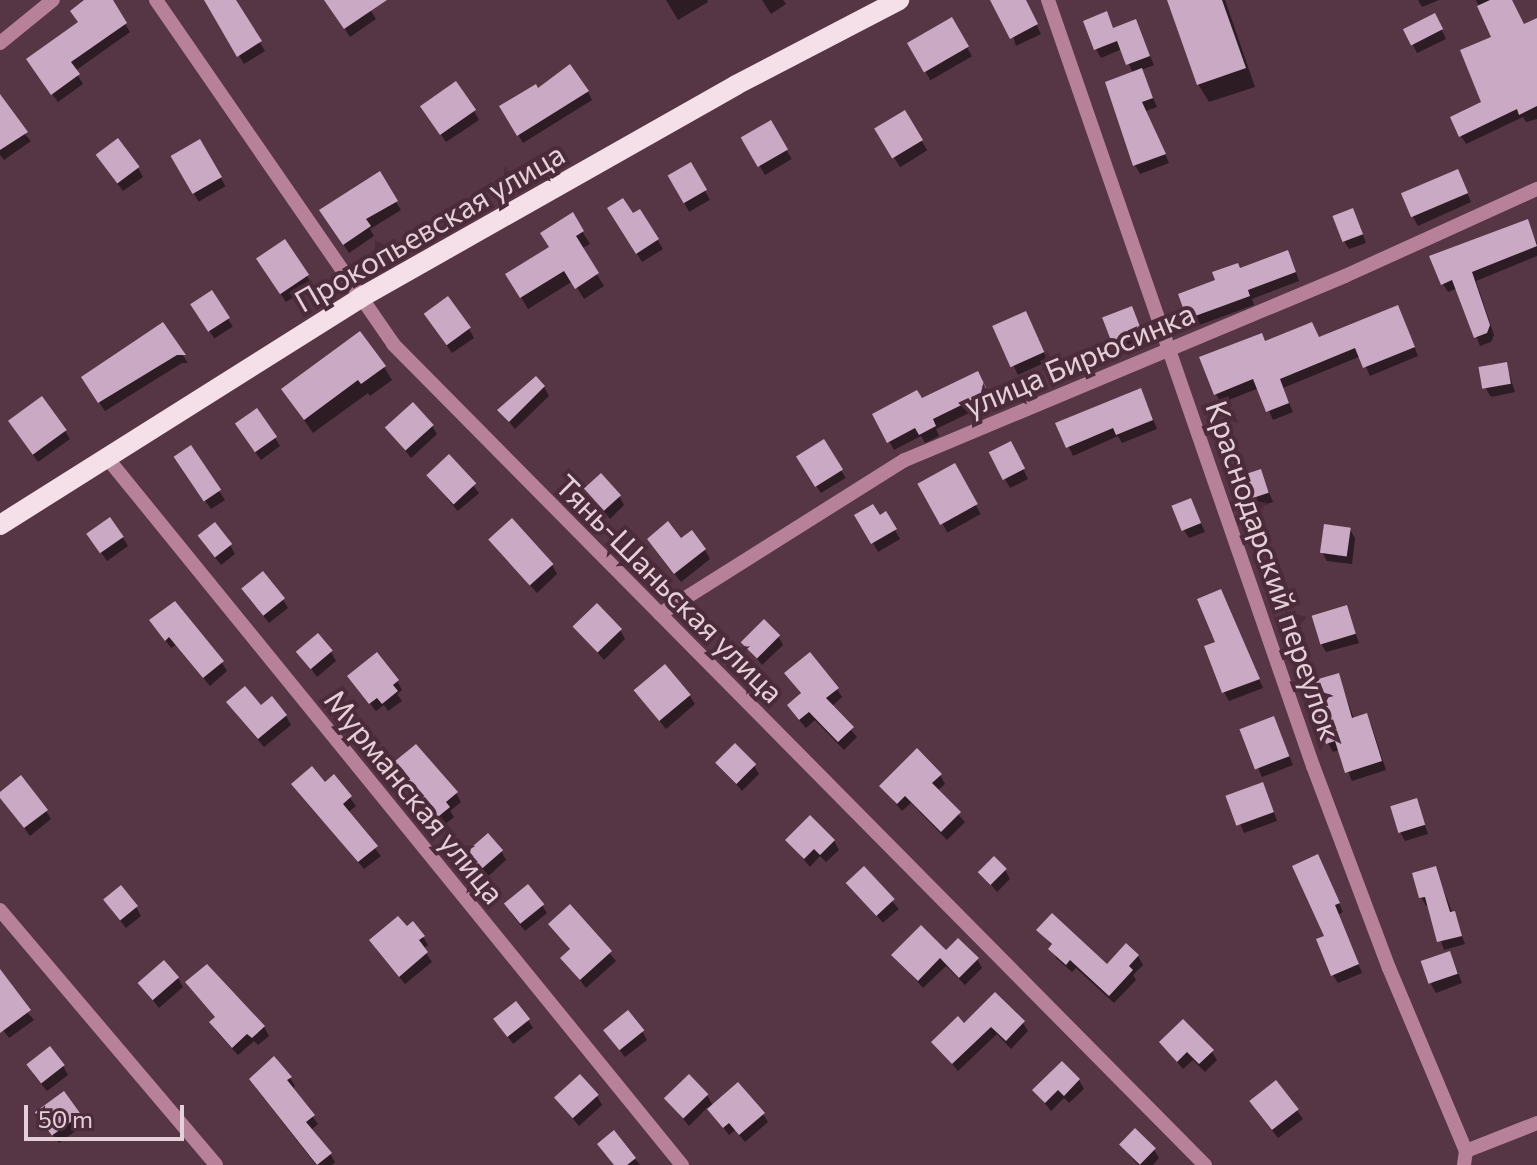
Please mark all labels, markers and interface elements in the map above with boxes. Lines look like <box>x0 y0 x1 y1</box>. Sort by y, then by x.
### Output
street label: Прокопьевская улица <box>288 135 570 319</box>
street label: улица Бирюсинка <box>958 294 1200 424</box>
street label: Краснодарский переулок <box>1199 396 1349 744</box>
street label: Тянь-Шаньская улица <box>549 467 791 709</box>
street label: Мурманская улица <box>318 682 512 910</box>
scale bar <box>28 1089 188 1139</box>
text: 50 m <box>38 1104 93 1133</box>

